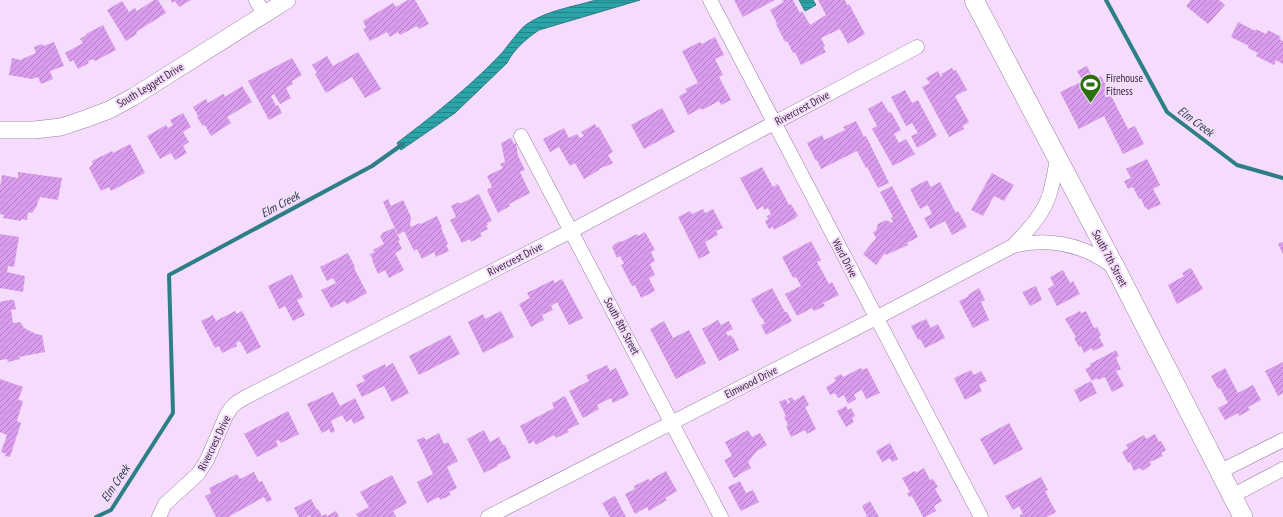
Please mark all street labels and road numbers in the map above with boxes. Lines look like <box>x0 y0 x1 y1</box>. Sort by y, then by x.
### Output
street label: South Leggett Drive <box>114 59 186 110</box>
street label: Rivercrest Drive <box>772 88 832 128</box>
street label: South 7th Street <box>1089 227 1131 289</box>
street label: Ward Drive <box>829 236 861 280</box>
street label: Rivercrest Drive <box>485 239 545 279</box>
street label: South 8th Street <box>601 295 643 357</box>
street label: Elmwood Drive <box>722 363 780 401</box>
street label: Rivercrest Drive <box>195 413 234 473</box>

